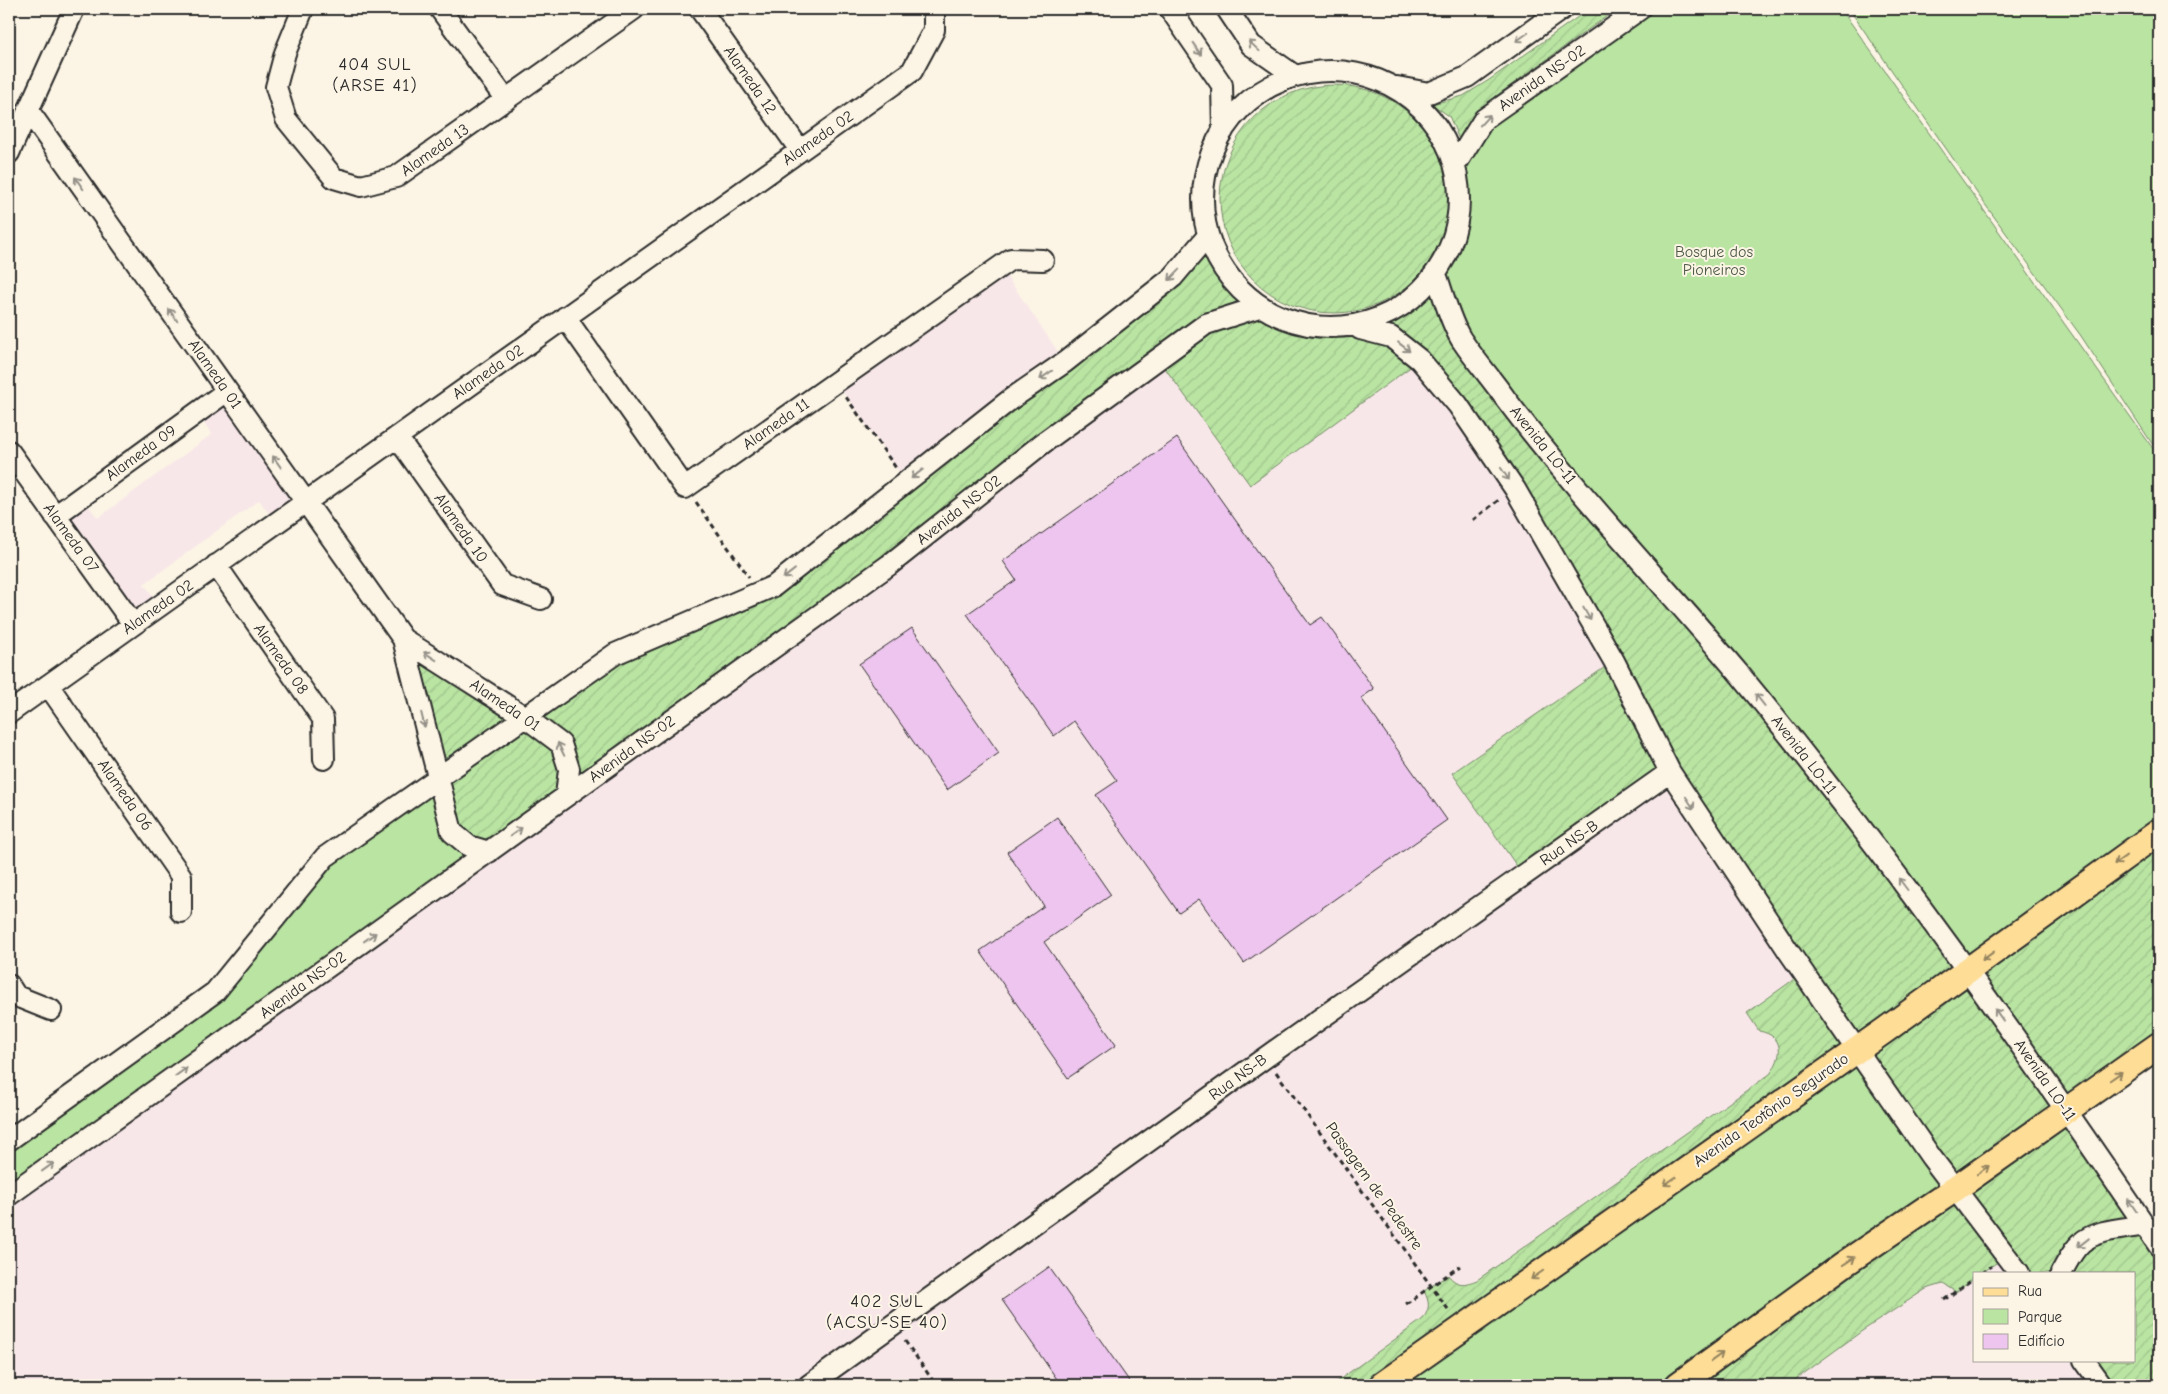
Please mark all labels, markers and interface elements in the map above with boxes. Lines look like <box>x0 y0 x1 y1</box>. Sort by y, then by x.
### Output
one-way arrow <box>1515 32 1529 42</box>
one-way arrow <box>1248 40 1260 52</box>
street label: Avenida NS-02 <box>1495 41 1589 115</box>
street label: Alameda 12 <box>720 42 780 118</box>
one-way arrow <box>1192 42 1202 56</box>
district label: 404 SUL (ARSE 41) <box>332 54 418 96</box>
street label: Alameda 02 <box>779 107 857 169</box>
one-way arrow <box>1479 114 1490 127</box>
street label: Alameda 13 <box>398 120 472 180</box>
one-way arrow <box>74 176 84 190</box>
park label: Bosque dos Pioneiros <box>1675 243 1753 279</box>
one-way arrow <box>1168 268 1180 281</box>
one-way arrow <box>168 308 178 322</box>
street label: Alameda 01 <box>185 336 245 412</box>
street label: Alameda 02 <box>449 341 527 403</box>
one-way arrow <box>1397 342 1410 353</box>
one-way arrow <box>1039 370 1053 380</box>
street label: Alameda 11 <box>739 395 813 453</box>
street label: Avenida LO-11 <box>1506 402 1580 488</box>
street label: Alameda 09 <box>102 421 180 485</box>
one-way arrow <box>272 456 283 469</box>
one-way arrow <box>1500 467 1510 481</box>
one-way arrow <box>911 468 924 479</box>
street label: Avenida NS-02 <box>913 471 1005 549</box>
street label: Alameda 10 <box>431 490 491 566</box>
street label: Alameda 07 <box>40 500 103 577</box>
one-way arrow <box>783 568 796 579</box>
street label: Alameda 02 <box>119 576 197 638</box>
one-way arrow <box>1582 607 1592 621</box>
street label: Alameda 08 <box>250 620 312 698</box>
one-way arrow <box>423 651 437 661</box>
street label: Alameda 01 <box>467 675 543 735</box>
one-way arrow <box>1755 694 1766 707</box>
one-way arrow <box>419 711 428 727</box>
street label: Avenida NS-02 <box>585 712 679 786</box>
street label: Avenida LO-11 <box>1768 712 1840 798</box>
one-way arrow <box>556 742 566 757</box>
street label: Alameda 06 <box>94 756 156 834</box>
one-way arrow <box>1685 795 1695 809</box>
street label: Rua NS-B <box>1536 816 1602 870</box>
one-way arrow <box>509 827 523 837</box>
one-way arrow <box>2114 855 2127 866</box>
one-way arrow <box>1897 878 1908 891</box>
one-way arrow <box>363 932 377 942</box>
street label: Avenida NS-02 <box>256 948 350 1022</box>
one-way arrow <box>1981 951 1995 961</box>
one-way arrow <box>1994 1008 2004 1022</box>
street label: Avenida LO-11 <box>2010 1036 2080 1124</box>
street label: Avenida Teotônio Segurado <box>1690 1049 1852 1171</box>
street label: Rua NS-B <box>1206 1050 1270 1104</box>
one-way arrow <box>173 1067 187 1077</box>
one-way arrow <box>2109 1071 2123 1081</box>
street label: Passagem de Pedestre <box>1322 1119 1426 1253</box>
one-way arrow <box>41 1162 55 1172</box>
one-way arrow <box>1976 1165 1990 1175</box>
one-way arrow <box>1663 1176 1677 1186</box>
one-way arrow <box>2127 1199 2137 1213</box>
one-way arrow <box>2077 1238 2090 1249</box>
one-way arrow <box>1841 1256 1855 1266</box>
one-way arrow <box>1530 1270 1544 1280</box>
legend <box>1973 1272 2136 1362</box>
text: Rua <box>2018 1282 2042 1300</box>
district label: 402 SUL (ACSU-SE 40) <box>826 1291 948 1333</box>
text: Parque <box>2018 1308 2063 1326</box>
text: Edifício <box>2018 1332 2065 1350</box>
one-way arrow <box>1710 1351 1723 1362</box>

